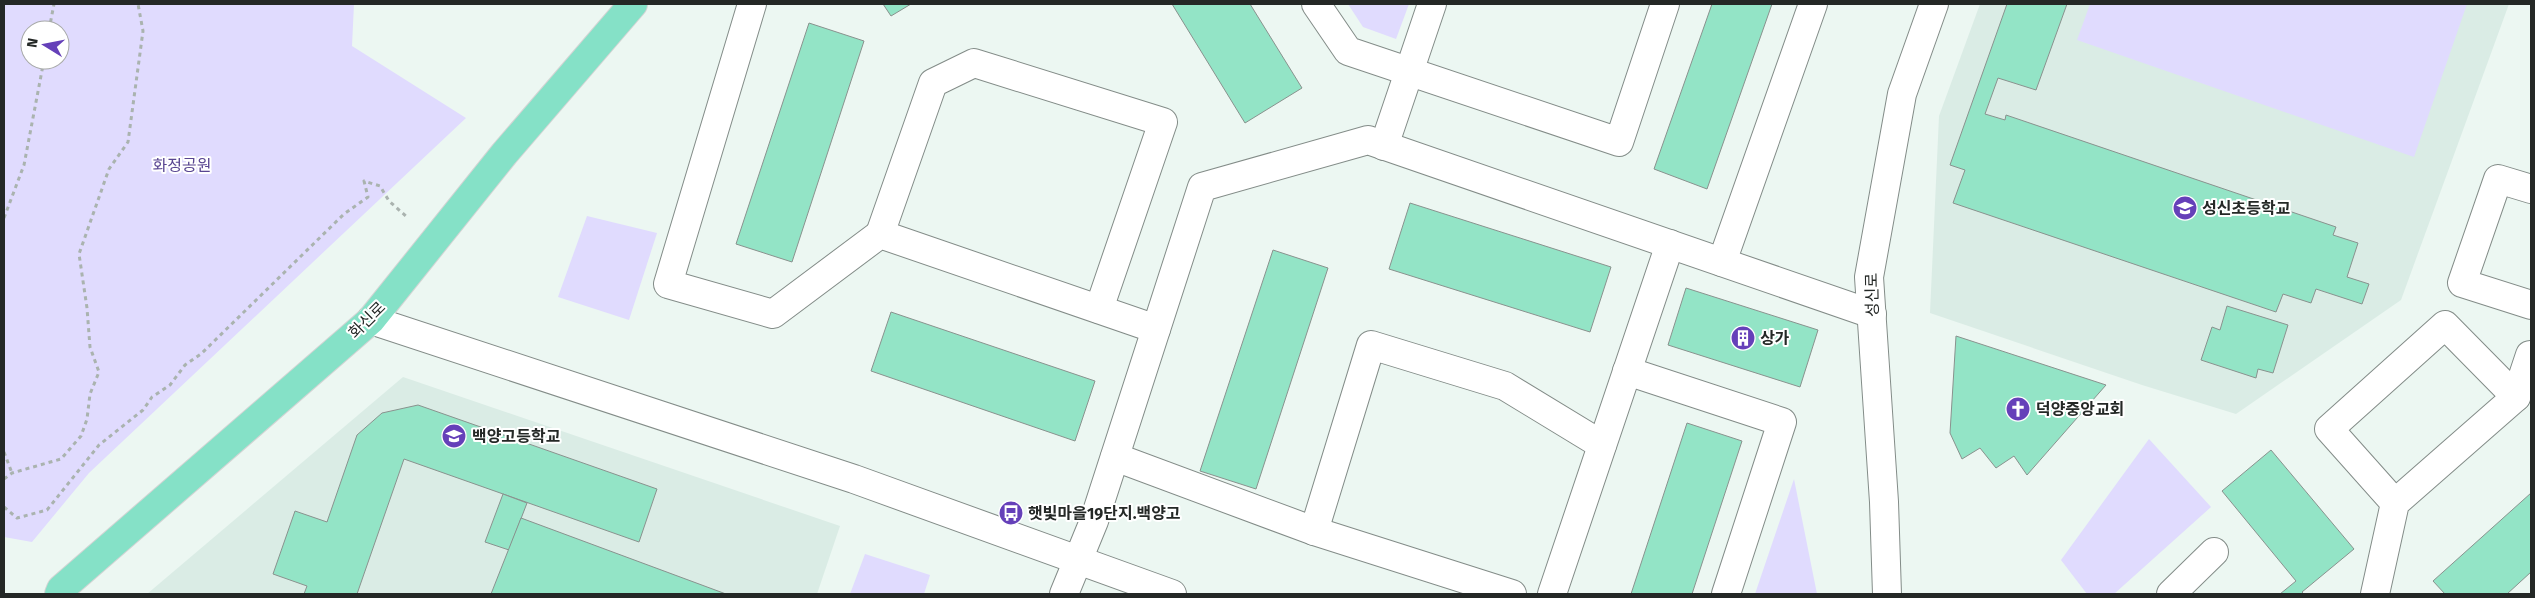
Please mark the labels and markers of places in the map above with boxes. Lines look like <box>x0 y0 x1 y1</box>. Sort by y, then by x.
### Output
school or university icon: 성신초등학교 <box>2172 195 2198 221</box>
place label: 성신초등학교 <box>2202 199 2291 218</box>
building icon: 상가 <box>1730 325 1756 351</box>
place label: 상가 <box>1760 329 1790 348</box>
church icon: 덕양중앙교회 <box>2005 396 2031 422</box>
place label: 덕양중앙교회 <box>2036 400 2124 419</box>
school or university icon: 백양고등학교 <box>441 423 467 449</box>
place label: 백양고등학교 <box>472 427 561 446</box>
bus stop icon: 햇빛마을19단지.백양고 <box>998 500 1024 526</box>
place label: 햇빛마을19단지.백양고 <box>1028 504 1181 523</box>

